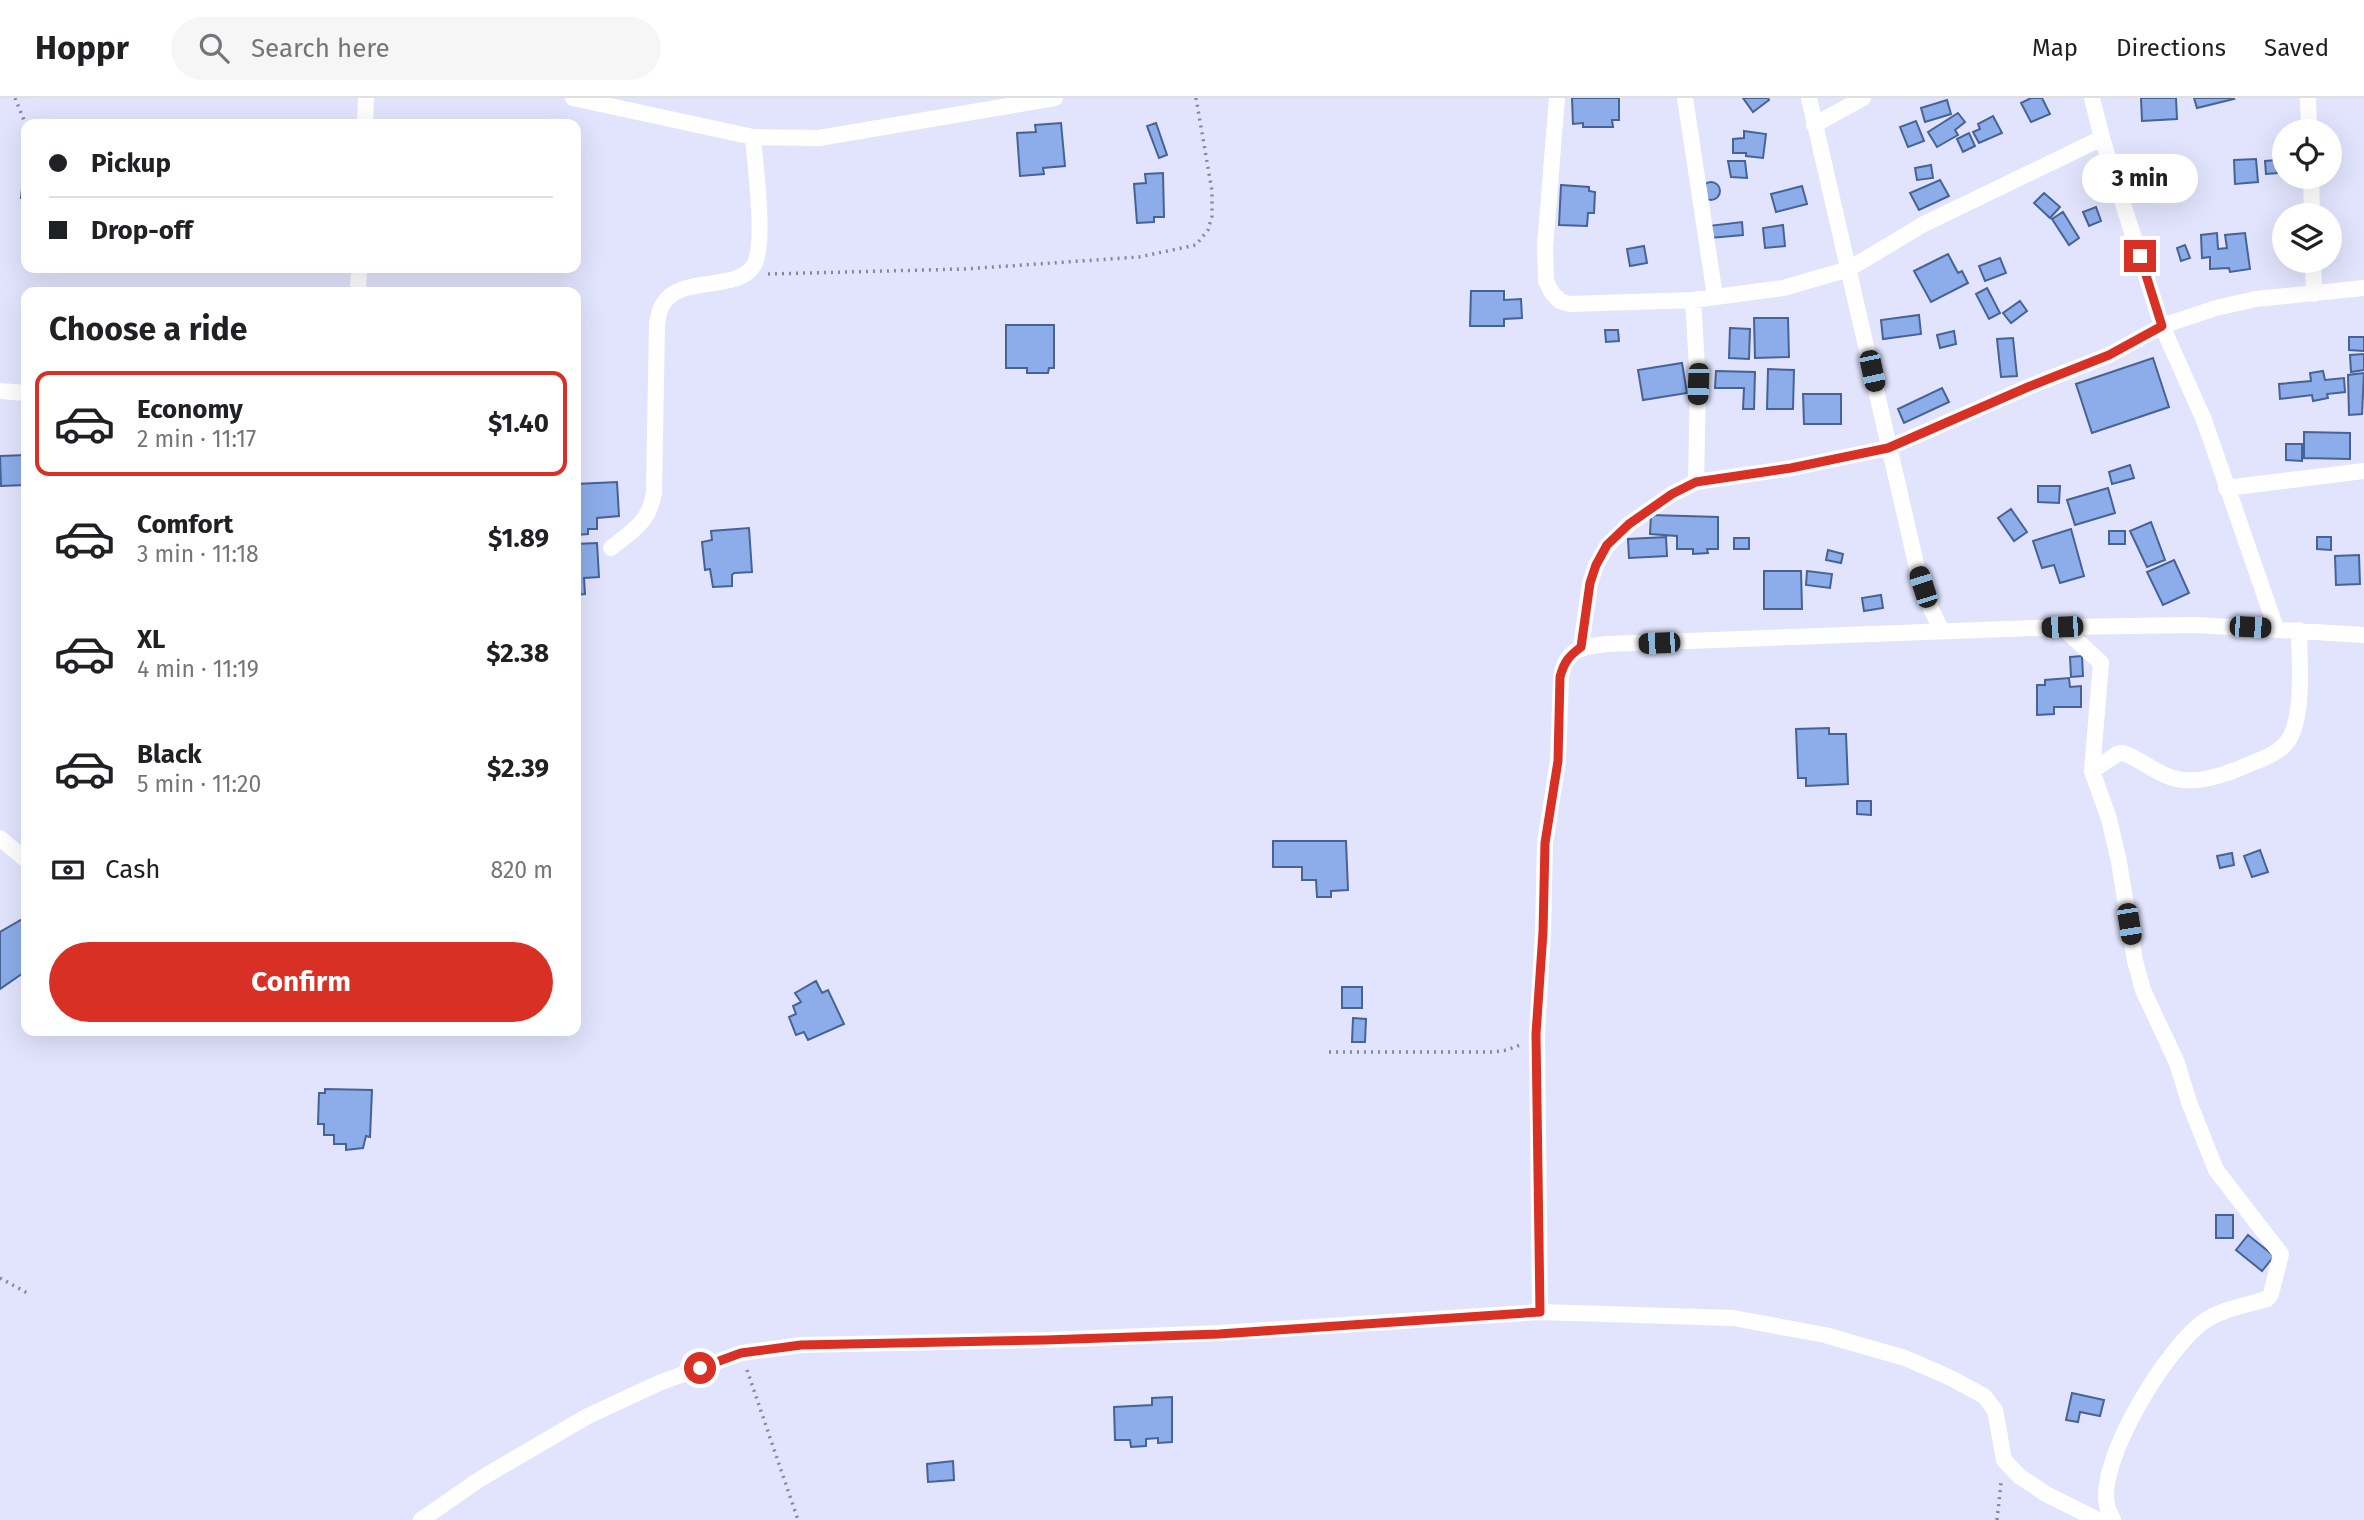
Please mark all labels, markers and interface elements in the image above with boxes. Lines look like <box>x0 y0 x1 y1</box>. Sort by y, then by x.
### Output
search box <box>171 17 661 80</box>
text: Hoppr <box>35 28 129 68</box>
icon: search <box>195 29 233 67</box>
text: Search here <box>251 33 390 64</box>
text: Map <box>2032 34 2078 62</box>
text: Directions <box>2116 34 2226 62</box>
text: Saved <box>2264 34 2329 62</box>
map controls <box>2272 119 2342 273</box>
button: locate <box>2272 119 2342 189</box>
text: Pickup <box>91 148 171 179</box>
callout: 3 min <box>2082 155 2198 204</box>
text: 3 min <box>2112 164 2168 192</box>
button: layers <box>2272 203 2342 273</box>
text: Drop-off <box>91 215 193 246</box>
route end <box>2124 240 2156 272</box>
text: Choose a ride <box>49 310 247 348</box>
car <box>1858 348 1887 394</box>
car <box>1687 363 1710 405</box>
icon: car <box>53 392 116 455</box>
text: Economy <box>137 394 243 425</box>
text: $1.40 <box>488 408 549 439</box>
text: 2 min · 11:17 <box>137 425 256 453</box>
icon: car <box>53 507 116 570</box>
text: Comfort <box>137 509 233 540</box>
text: $1.89 <box>488 523 549 554</box>
text: 3 min · 11:18 <box>137 540 259 568</box>
car <box>1907 564 1940 610</box>
car <box>2229 615 2272 639</box>
car <box>2041 616 2084 638</box>
icon: car <box>53 622 116 685</box>
text: XL <box>137 624 165 655</box>
car <box>1638 632 1681 654</box>
text: $2.38 <box>486 638 549 669</box>
text: 4 min · 11:19 <box>137 655 259 683</box>
icon: car <box>53 737 116 800</box>
text: Black <box>137 739 202 770</box>
text: $2.39 <box>487 753 549 784</box>
text: 5 min · 11:20 <box>137 770 261 798</box>
icon: cash <box>49 851 87 889</box>
text: Cash <box>105 854 161 885</box>
text: 820 m <box>491 856 553 884</box>
car <box>2116 902 2143 946</box>
button: Confirm <box>49 942 553 1022</box>
route start <box>684 1352 716 1384</box>

